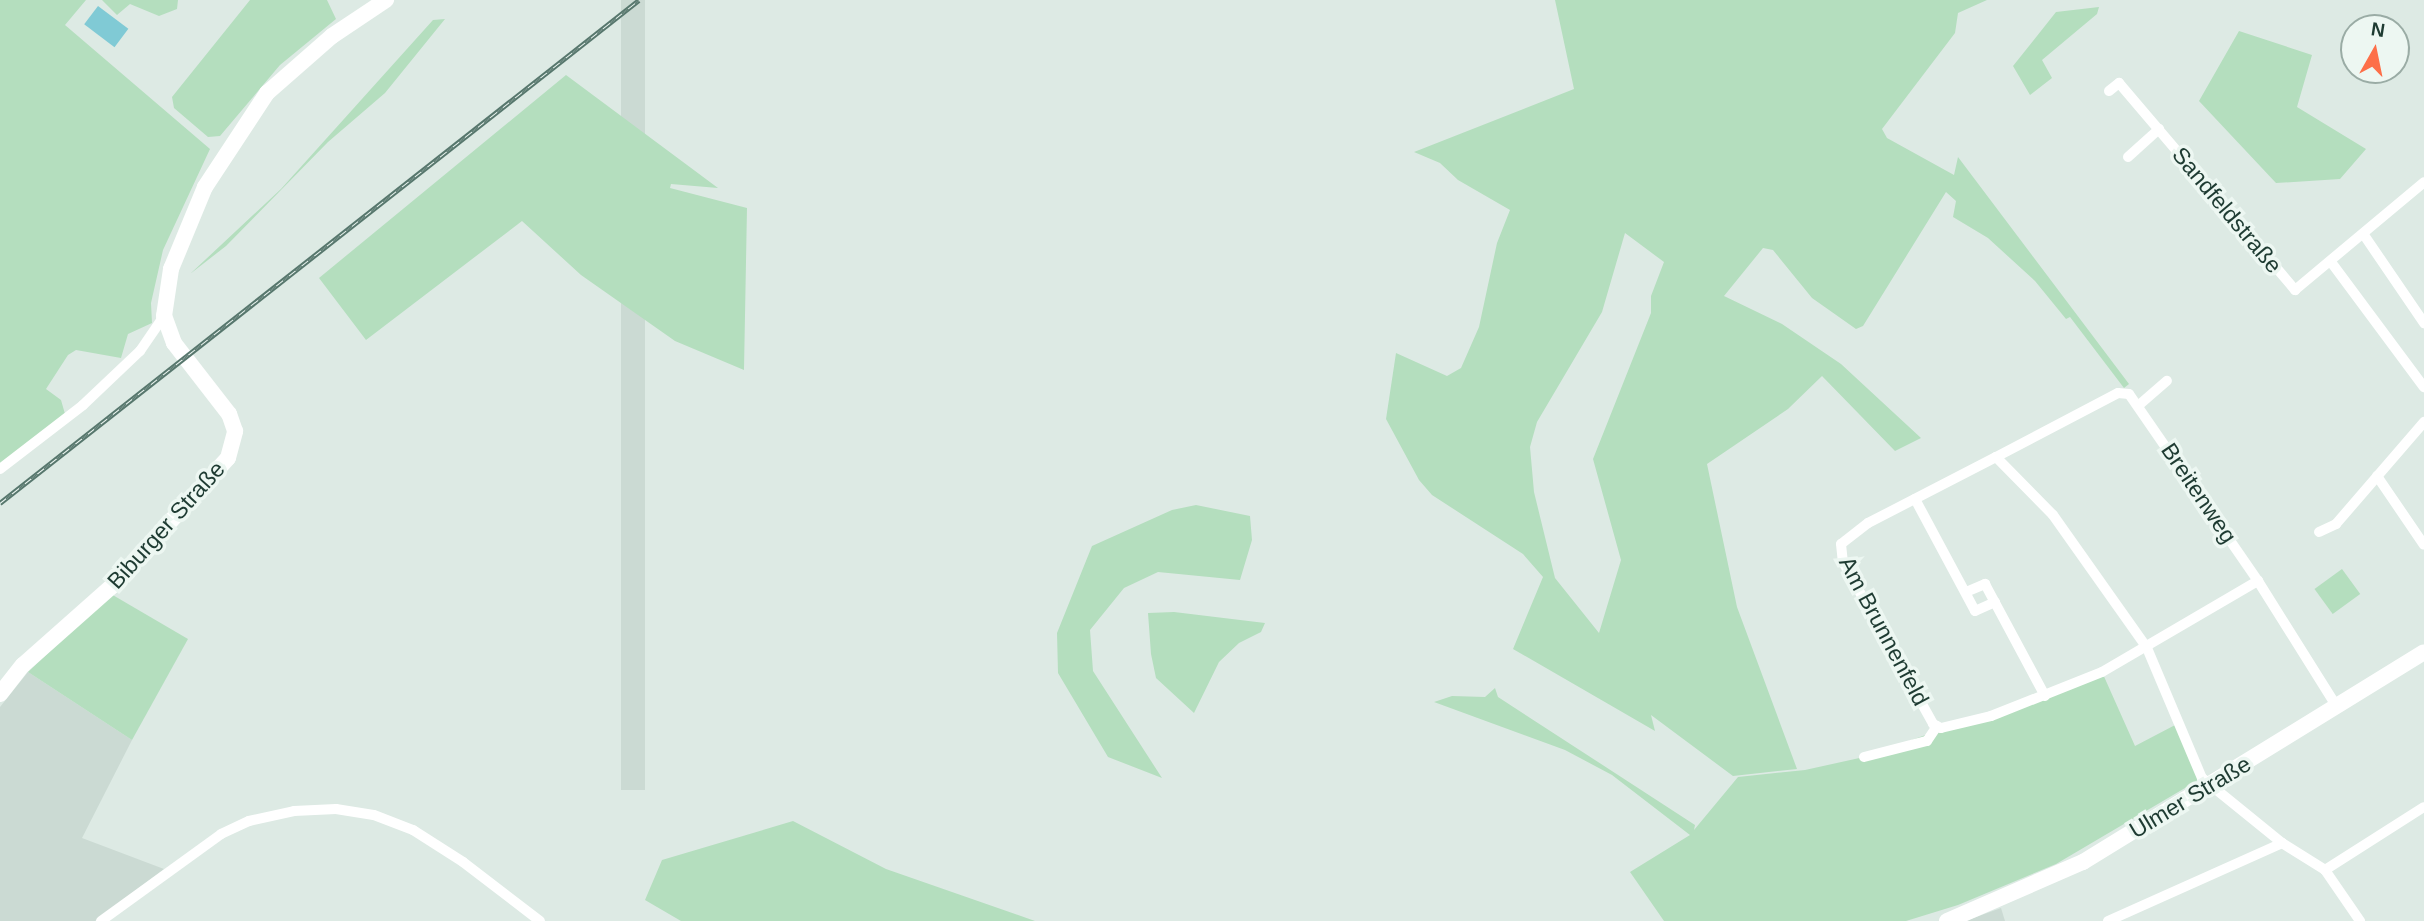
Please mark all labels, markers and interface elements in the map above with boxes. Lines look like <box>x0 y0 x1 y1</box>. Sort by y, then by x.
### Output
north arrow <box>2340 14 2410 84</box>
text: N <box>2370 18 2386 41</box>
street label: Sandfeldstraße <box>2166 141 2288 279</box>
street label: Breitenweg <box>2155 438 2243 548</box>
street label: Biburger Straße <box>101 455 231 595</box>
street label: Am Brunnenfeld <box>1833 552 1935 710</box>
street label: Ulmer Straße <box>2124 750 2256 844</box>

